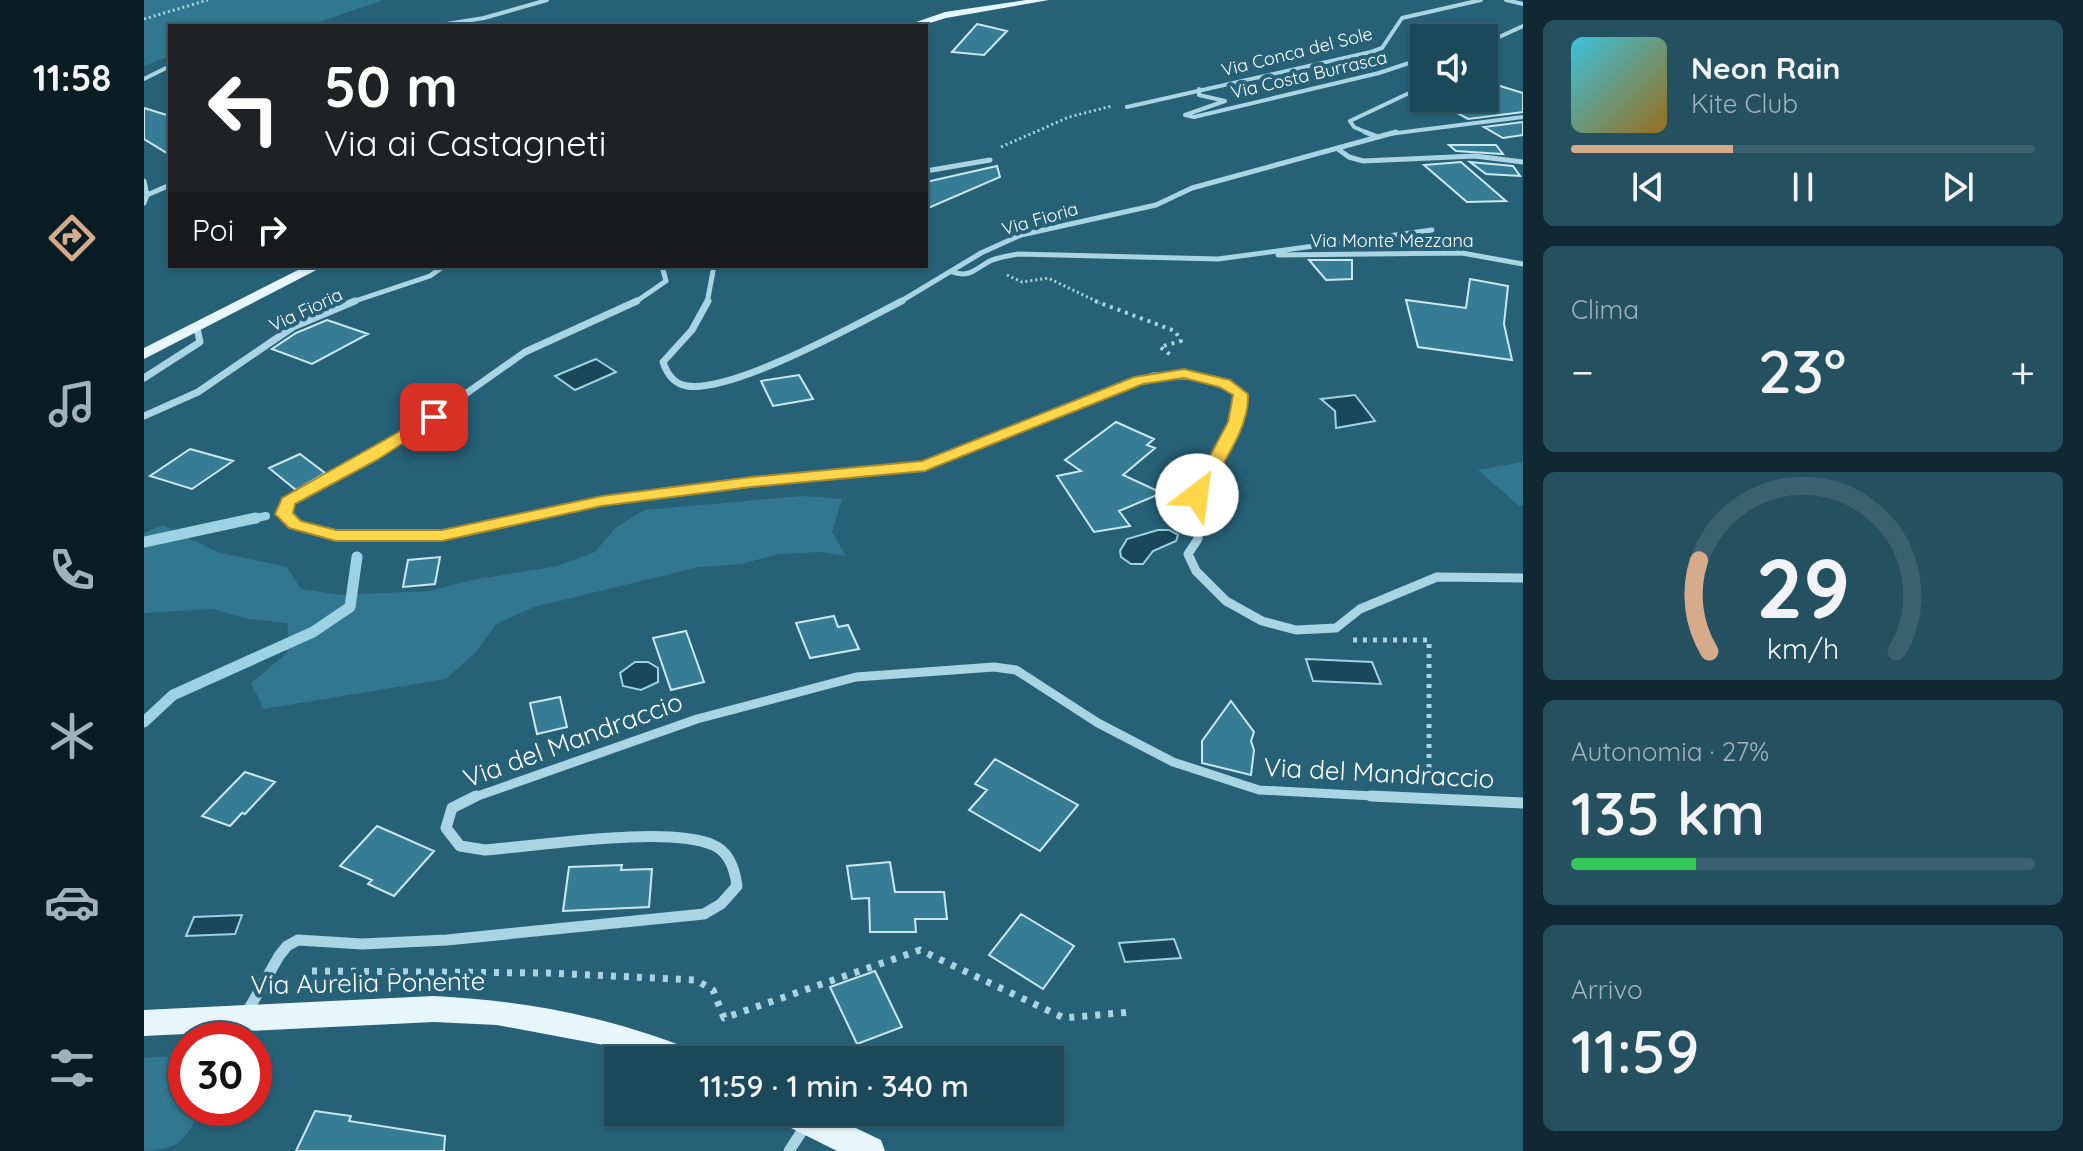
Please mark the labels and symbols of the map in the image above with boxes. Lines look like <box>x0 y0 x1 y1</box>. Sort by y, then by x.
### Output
street label: Via Conca del Sole <box>1219 22 1375 81</box>
street label: Via Costa Burrasca <box>1228 45 1389 104</box>
street label: Via Fioria <box>999 197 1081 240</box>
street label: Via Monte Mezzana <box>1310 229 1474 252</box>
street label: Via Fioria <box>265 283 346 337</box>
pin <box>400 383 468 451</box>
position arrow <box>1155 453 1239 537</box>
street label: Via del Mandraccio <box>459 685 687 795</box>
street label: Via del Mandraccio <box>1263 750 1495 795</box>
street label: Via Aurelia Ponente <box>250 964 486 1001</box>
speed limit sign: 30 <box>168 1022 272 1126</box>

